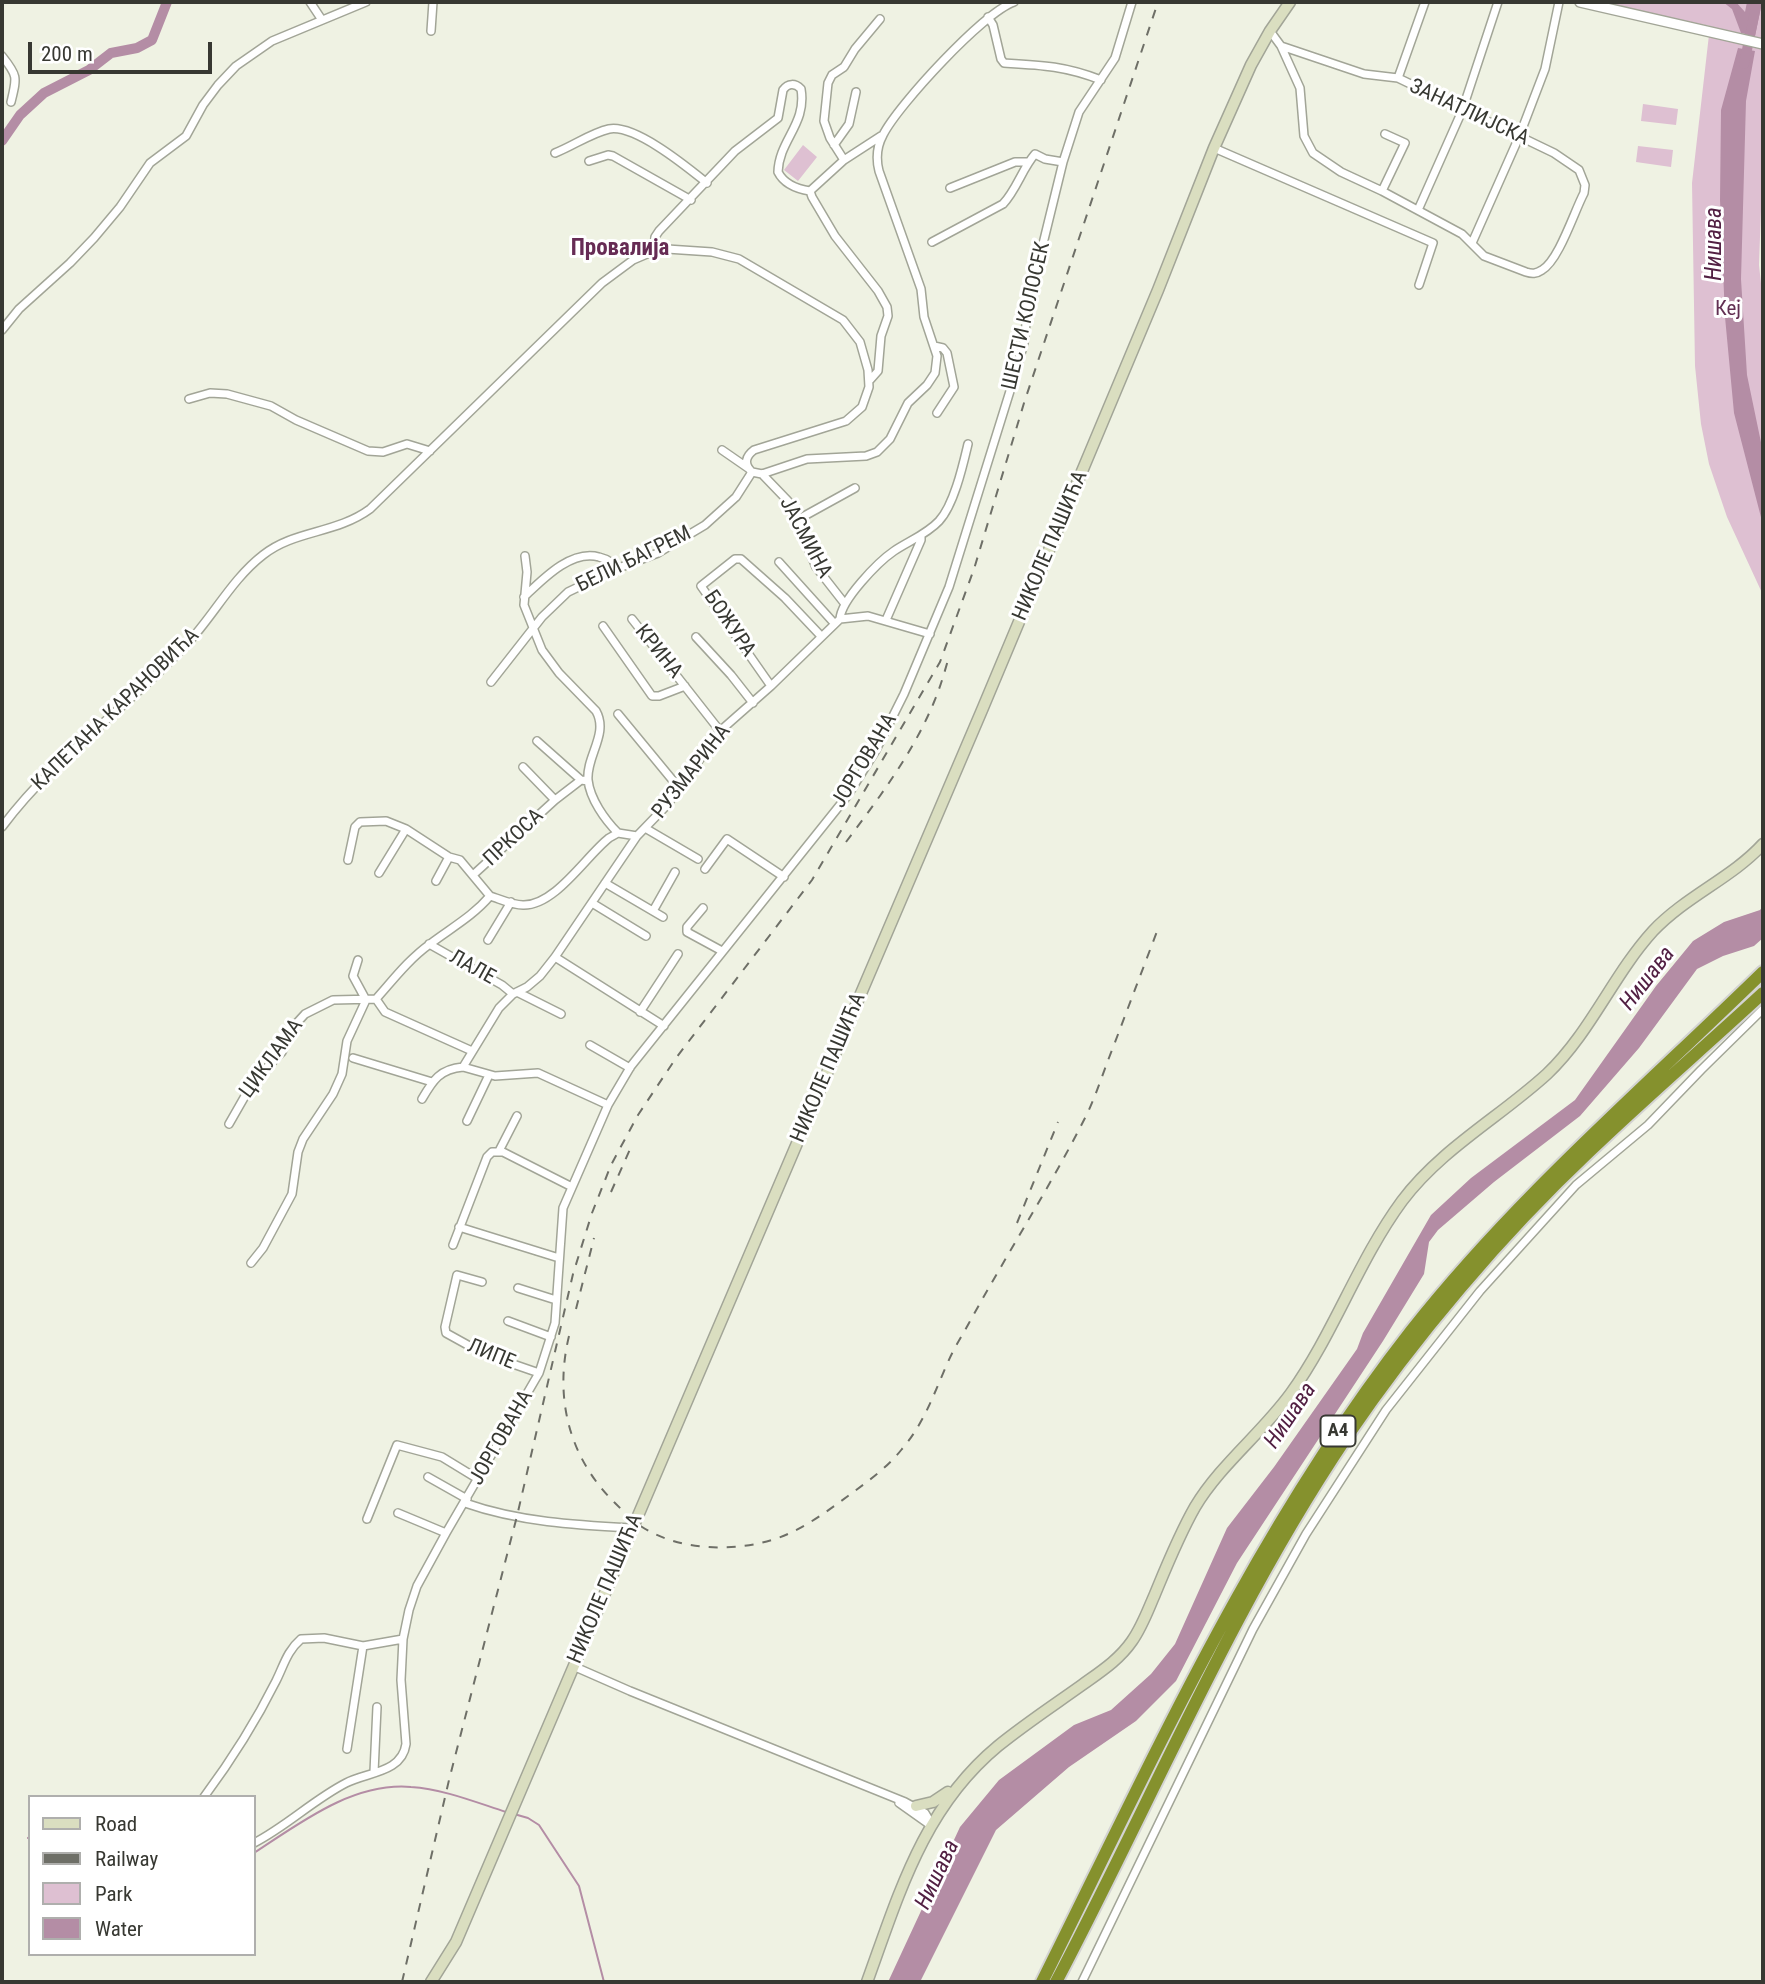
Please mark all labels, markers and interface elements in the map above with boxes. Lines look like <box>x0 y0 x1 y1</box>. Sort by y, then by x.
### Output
scale bar <box>32 28 215 72</box>
text: 200 m <box>41 42 93 66</box>
street label: ЗАНАТЛИЈСКА <box>1405 74 1533 152</box>
water label: Нишава <box>1701 207 1729 281</box>
district label: Провалија <box>571 235 669 263</box>
street label: ШЕСТИ КОЛОСЕК <box>998 239 1056 393</box>
park label: Кеј <box>1715 297 1741 323</box>
street label: НИКОЛЕ ПАШИЋА <box>1008 467 1094 625</box>
street label: ЈАСМИНА <box>773 493 837 583</box>
street label: БЕЛИ БАГРЕМ <box>572 521 696 599</box>
street label: БОЖУРА <box>698 586 760 662</box>
street label: КРИНА <box>629 620 687 684</box>
street label: КАПЕТАНА КАРАНОВИЋА <box>27 624 205 796</box>
street label: ЈОРГОВАНА <box>827 709 903 813</box>
street label: РУЗМАРИНА <box>648 720 736 824</box>
street label: ПРКОСА <box>479 804 549 872</box>
water label: Нишава <box>1614 942 1682 1016</box>
street label: ЛАЛЕ <box>445 945 499 991</box>
street label: НИКОЛЕ ПАШИЋА <box>786 989 872 1147</box>
street label: ЦИКЛАМА <box>235 1015 309 1103</box>
street label: ЛИПЕ <box>463 1334 519 1376</box>
water label: Нишава <box>1259 1378 1323 1454</box>
street label: ЈОРГОВАНА <box>465 1386 539 1490</box>
road number: A4 <box>1320 1415 1356 1446</box>
street label: НИКОЛЕ ПАШИЋА <box>563 1510 649 1668</box>
legend <box>28 1795 256 1956</box>
text: Road <box>95 1812 137 1836</box>
water label: Нишава <box>910 1836 966 1914</box>
text: Railway <box>95 1847 158 1871</box>
text: Park <box>95 1882 132 1906</box>
text: Water <box>95 1917 143 1941</box>

